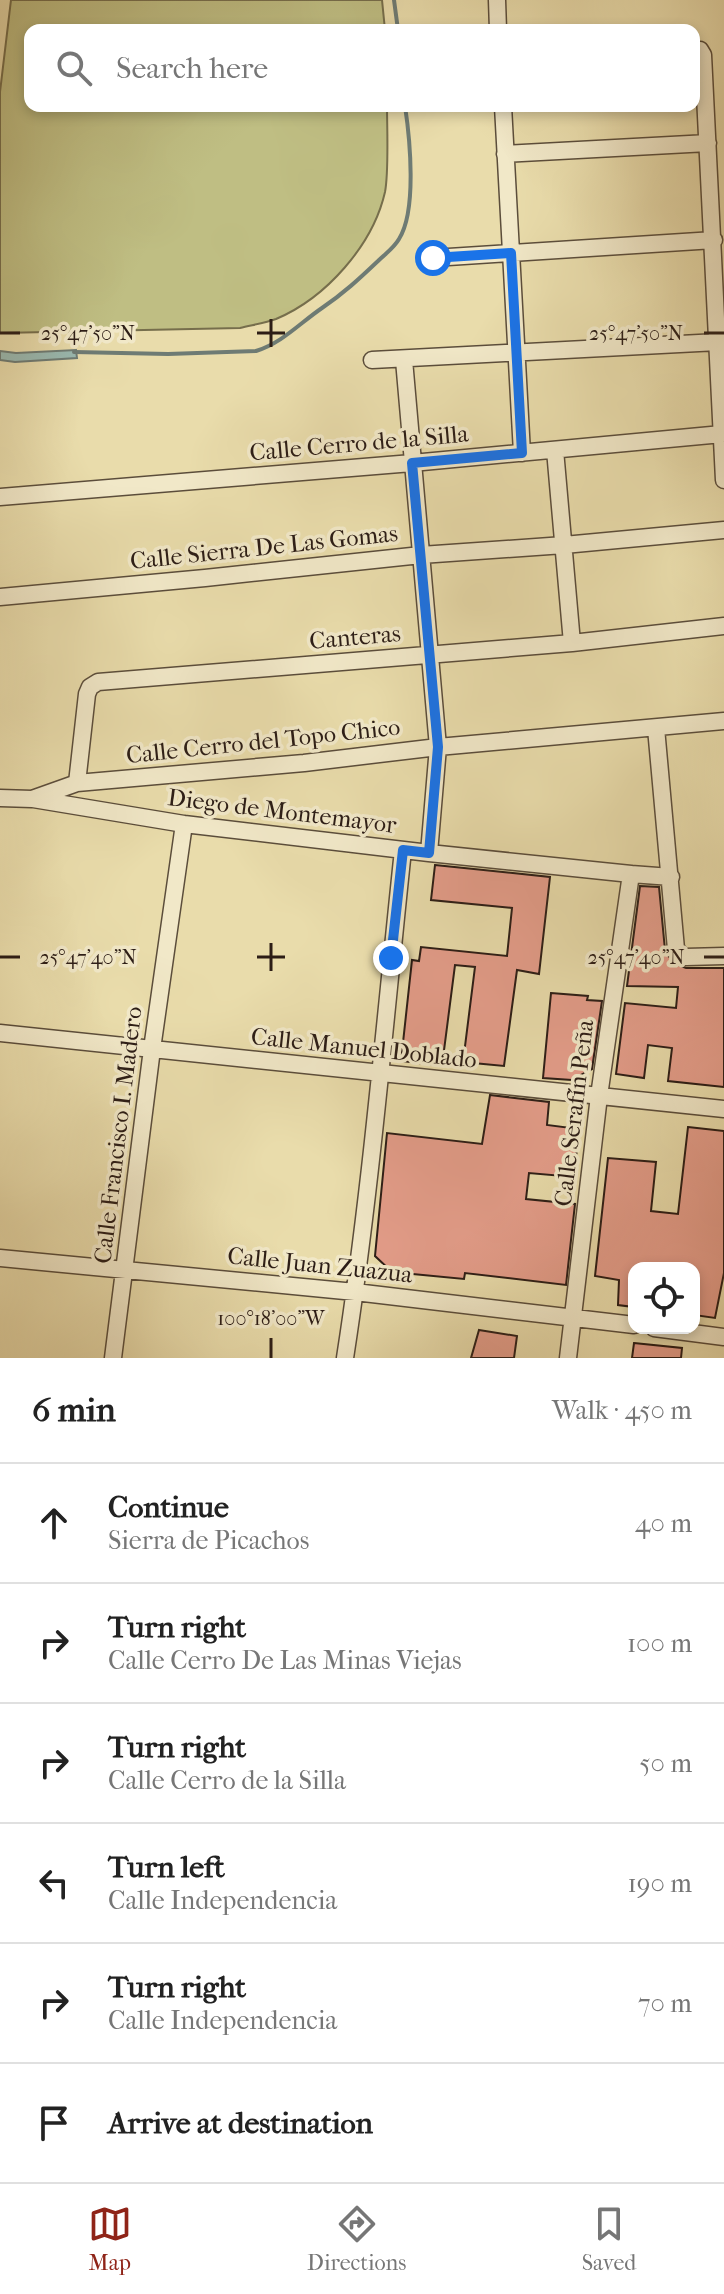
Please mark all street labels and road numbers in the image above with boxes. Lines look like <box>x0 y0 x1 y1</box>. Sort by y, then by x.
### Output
street label: Calle Cerro de la Silla <box>248 419 471 467</box>
street label: Calle Sierra De Las Gomas <box>129 519 399 575</box>
street label: Canteras <box>308 619 402 655</box>
street label: Calle Cerro del Topo Chico <box>125 713 401 769</box>
street label: Diego de Montemayor <box>166 783 399 839</box>
street label: Calle Francisco I. Madero <box>88 1005 148 1265</box>
street label: Calle Serafín Peña <box>549 1017 599 1208</box>
street label: Calle Manuel Doblado <box>250 1022 478 1074</box>
street label: Calle Juan Zuazua <box>226 1241 415 1289</box>

